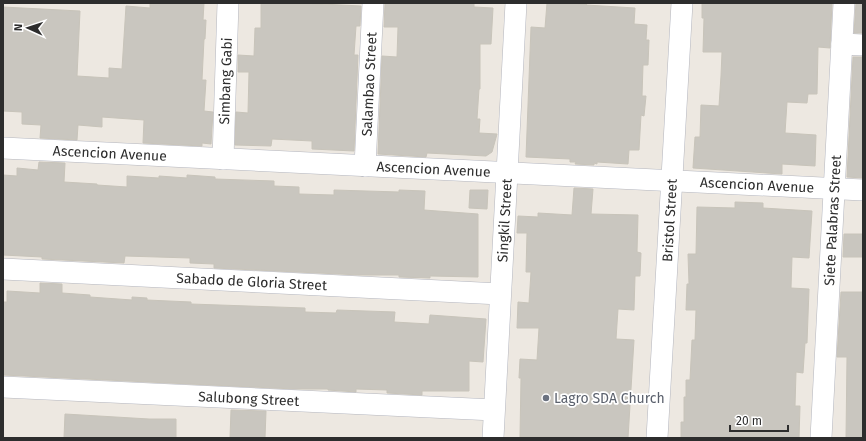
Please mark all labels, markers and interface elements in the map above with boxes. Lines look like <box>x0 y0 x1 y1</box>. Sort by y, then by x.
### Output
north arrow <box>8 8 48 48</box>
text: N <box>12 24 25 31</box>
street label: Salambao Street <box>358 31 380 137</box>
street label: Simbang Gabi <box>216 37 235 125</box>
street label: Ascencion Avenue <box>52 142 167 164</box>
street label: Siete Palabras Street <box>821 154 845 286</box>
street label: Ascencion Avenue <box>376 158 491 180</box>
street label: Ascencion Avenue <box>700 174 815 196</box>
street label: Singkil Street <box>494 177 515 263</box>
street label: Bristol Street <box>659 177 680 262</box>
street label: Sabado de Gloria Street <box>176 269 328 294</box>
street label: Salubong Street <box>198 388 301 409</box>
place label: Lagro SDA Church <box>554 390 665 407</box>
marker: Lagro SDA Church <box>541 393 551 403</box>
scale bar <box>730 407 788 433</box>
text: 20 m <box>736 414 762 428</box>

